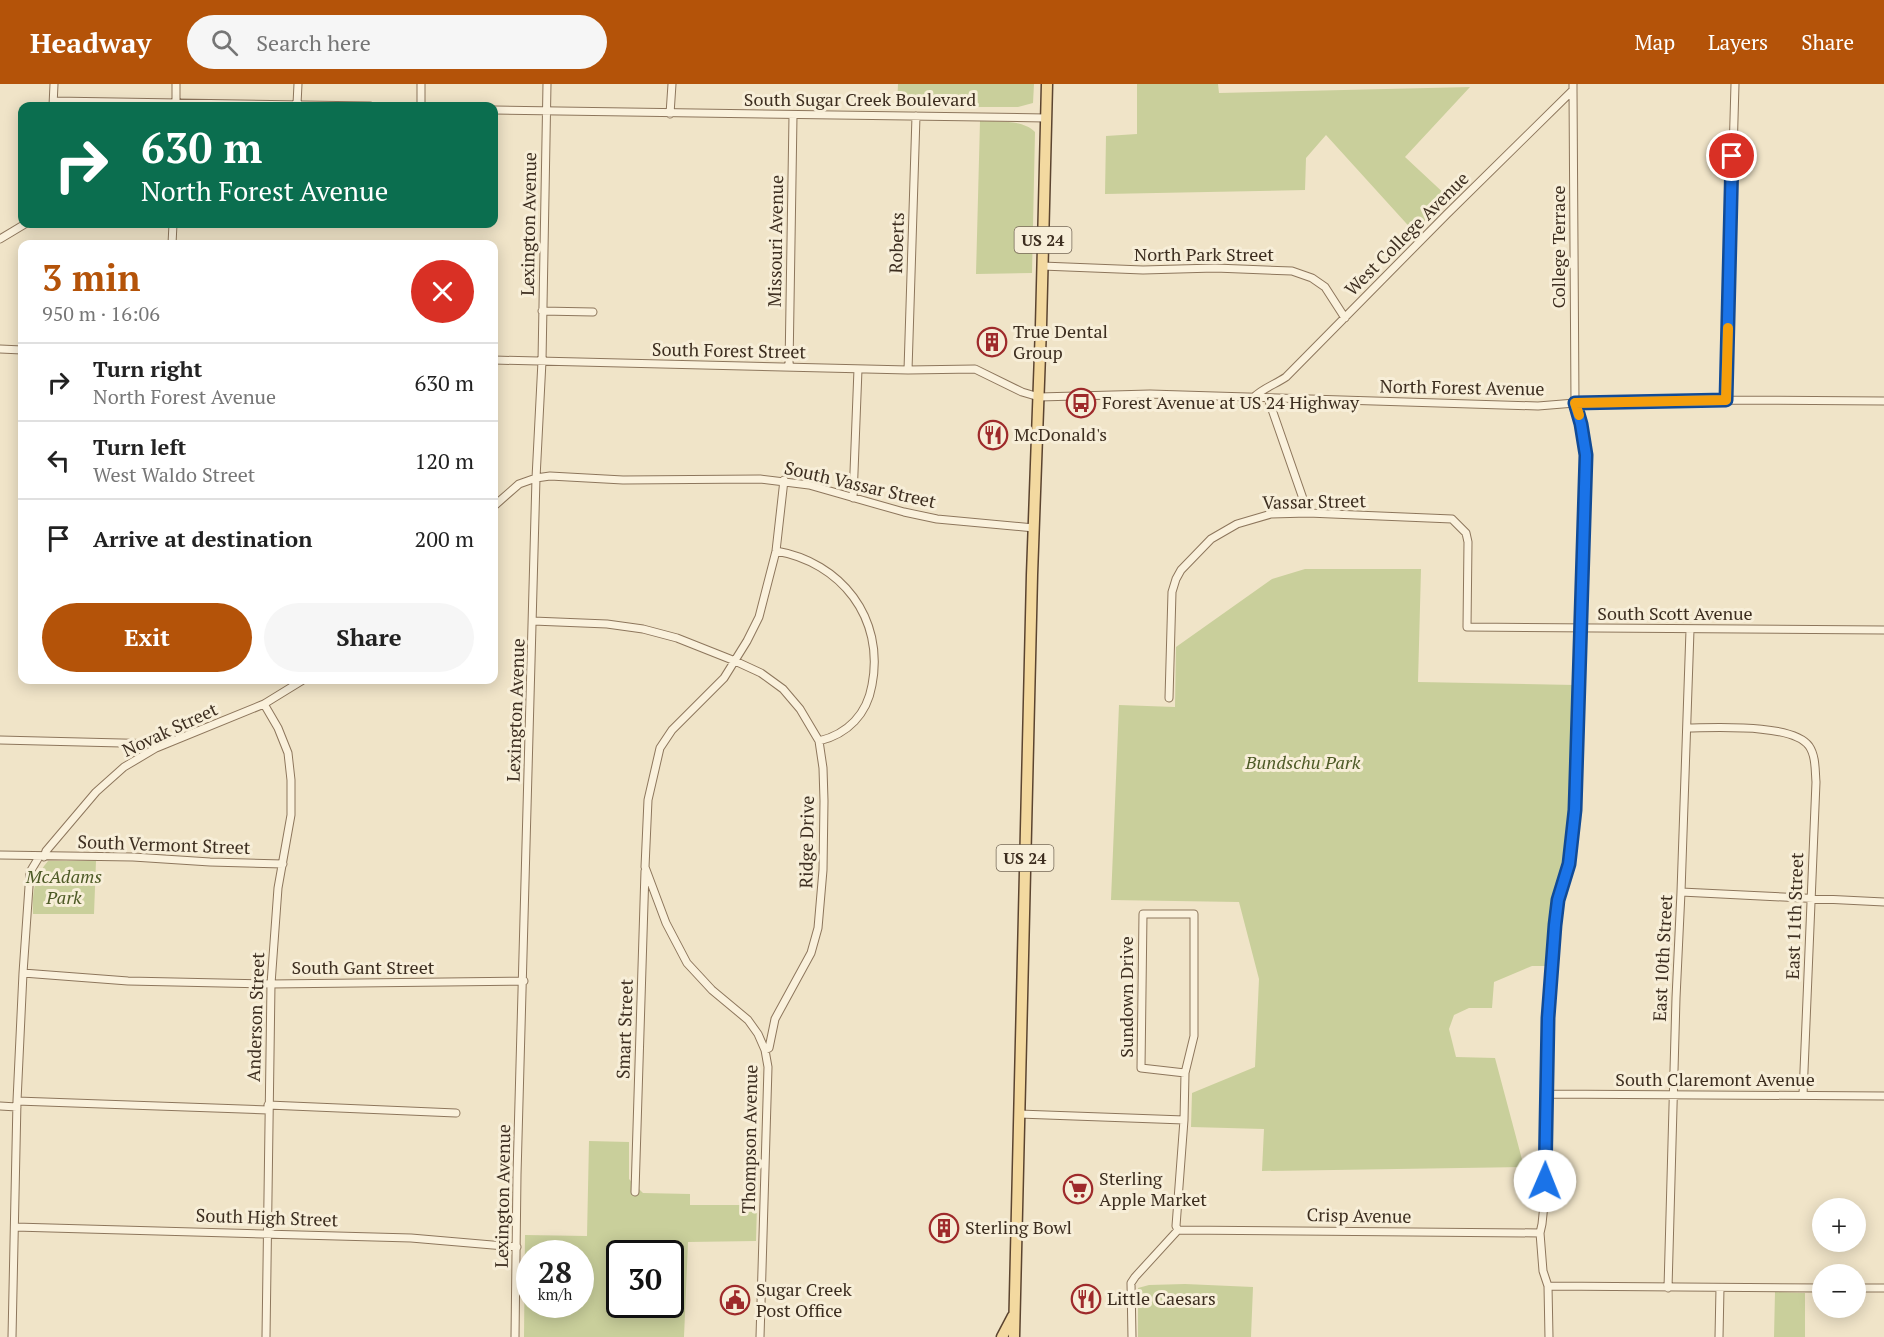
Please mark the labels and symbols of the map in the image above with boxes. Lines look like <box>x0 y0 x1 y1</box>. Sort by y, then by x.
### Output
street label: South Sugar Creek Boulevard <box>744 87 976 111</box>
pin <box>1706 130 1757 181</box>
street label: Lexington Avenue <box>515 152 541 296</box>
street label: West College Avenue <box>1339 166 1473 300</box>
street label: Missouri Avenue <box>762 175 788 307</box>
street label: College Terrace <box>1546 186 1570 309</box>
street label: Roberts <box>883 212 909 274</box>
road number: US 24 <box>1014 227 1072 253</box>
street label: North Park Street <box>1134 242 1274 266</box>
place label: True Dental Group <box>1013 319 1108 364</box>
building icon: True Dental Group <box>976 326 1008 358</box>
street label: South Forest Street <box>652 337 807 363</box>
street label: North Forest Avenue <box>1379 374 1545 400</box>
bus stop icon: Forest Avenue at US 24 Highway <box>1065 387 1097 419</box>
place label: Forest Avenue at US 24 Highway <box>1102 390 1360 414</box>
restaurant icon: McDonald's <box>977 419 1009 451</box>
place label: McDonald's <box>1014 422 1107 446</box>
street label: South Vassar Street <box>782 455 939 513</box>
street label: Vassar Street <box>1262 488 1366 514</box>
street label: South Scott Avenue <box>1597 601 1753 625</box>
street label: Lexington Avenue <box>500 638 530 782</box>
street label: Novak Street <box>118 696 221 762</box>
park label: Bundschu Park <box>1245 750 1361 774</box>
street label: Ridge Drive <box>793 795 819 889</box>
street label: South Vermont Street <box>77 829 251 859</box>
road number: US 24 <box>996 845 1054 871</box>
street label: East 11th Street <box>1780 852 1808 980</box>
park label: McAdams Park <box>25 864 102 909</box>
street label: East 10th Street <box>1647 893 1677 1022</box>
street label: Sundown Drive <box>1114 936 1138 1058</box>
street label: Anderson Street <box>241 951 269 1082</box>
street label: South Gant Street <box>292 955 435 979</box>
street label: Smart Street <box>610 978 638 1079</box>
street label: Thompson Avenue <box>736 1064 762 1214</box>
street label: South Claremont Avenue <box>1615 1067 1815 1091</box>
street label: Lexington Avenue <box>489 1124 515 1268</box>
position arrow <box>1513 1149 1577 1213</box>
place label: Sterling Apple Market <box>1099 1166 1207 1211</box>
supermarket icon: Sterling Apple Market <box>1062 1173 1094 1205</box>
street label: Crisp Avenue <box>1306 1202 1412 1228</box>
street label: South High Street <box>195 1203 339 1231</box>
building icon: Sterling Bowl <box>928 1212 960 1244</box>
place label: Sterling Bowl <box>965 1215 1072 1239</box>
speed limit sign: 30 <box>606 1240 684 1318</box>
place label: Sugar Creek Post Office <box>756 1277 852 1322</box>
restaurant icon: Little Caesars <box>1070 1283 1102 1315</box>
public building icon: Sugar Creek Post Office <box>719 1284 751 1316</box>
place label: Little Caesars <box>1107 1286 1216 1310</box>

